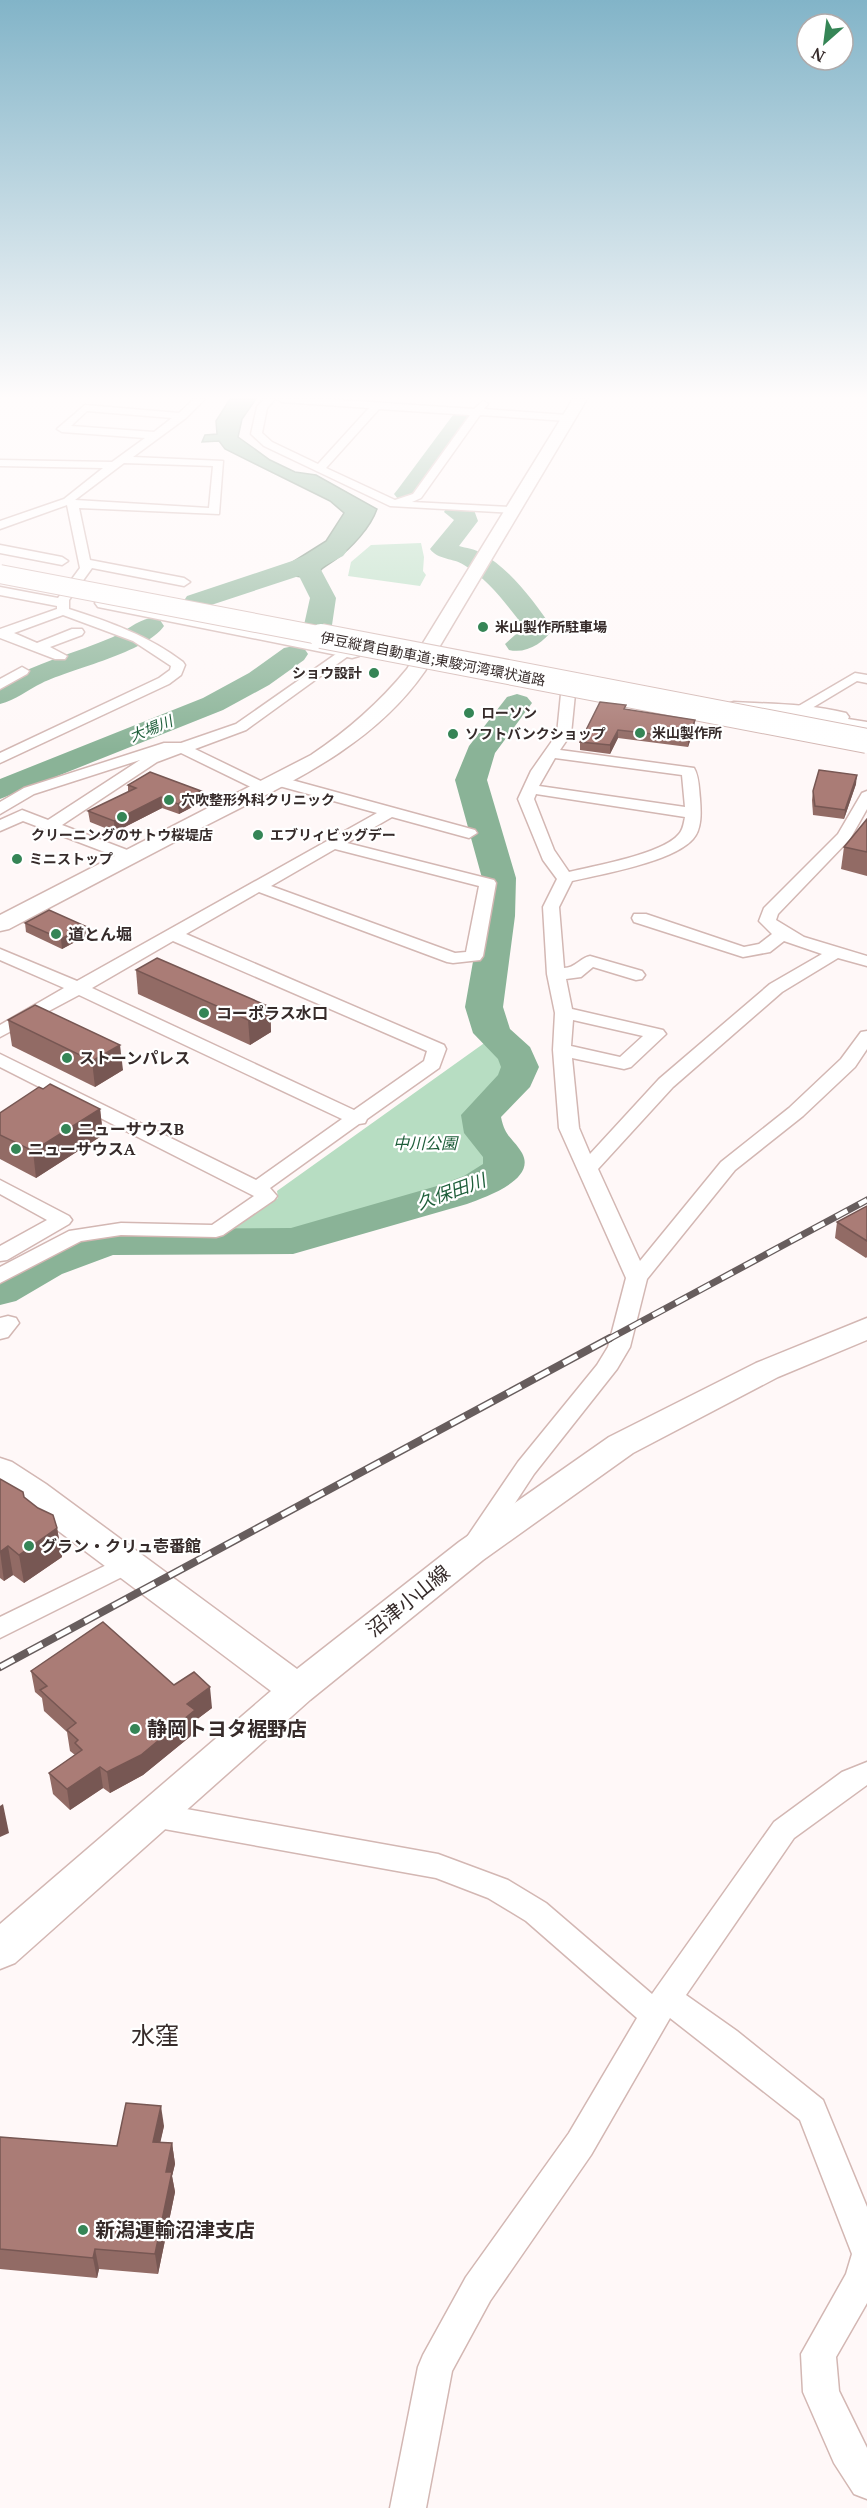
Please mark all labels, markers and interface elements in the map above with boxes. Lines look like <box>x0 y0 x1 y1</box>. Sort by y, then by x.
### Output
north arrow <box>795 12 855 72</box>
text: N <box>807 43 828 68</box>
place label: 米山製作所駐車場 <box>495 617 607 636</box>
marker: 米山製作所駐車場 <box>476 620 490 634</box>
street label: 伊豆縦貫自動車道;東駿河湾環状道路 <box>319 627 547 690</box>
place label: ショウ設計 <box>292 663 362 682</box>
marker: ショウ設計 <box>367 666 381 680</box>
place label: ローソン <box>481 703 537 722</box>
marker: ローソン <box>462 706 476 720</box>
water label: 大場川 <box>126 710 177 746</box>
place label: 米山製作所 <box>652 723 722 742</box>
place label: ソフトバンクショップ <box>465 724 606 743</box>
marker: 米山製作所 <box>633 726 647 740</box>
marker: ソフトバンクショップ <box>446 727 460 741</box>
place label: 穴吹整形外科クリニック <box>181 790 335 809</box>
marker: 穴吹整形外科クリニック <box>162 793 176 807</box>
marker: クリーニングのサトウ桜堤店 <box>115 810 129 824</box>
place label: クリーニングのサトウ桜堤店 <box>31 825 213 844</box>
place label: エブリィビッグデー <box>270 825 396 844</box>
marker: エブリィビッグデー <box>251 828 265 842</box>
place label: ミニストップ <box>29 849 113 868</box>
marker: ミニストップ <box>10 852 24 866</box>
place label: 道とん堀 <box>68 923 132 945</box>
marker: 道とん堀 <box>49 927 63 941</box>
place label: コーポラス水口 <box>216 1002 328 1024</box>
marker: コーポラス水口 <box>197 1006 211 1020</box>
place label: ストーンパレス <box>79 1047 190 1069</box>
marker: ストーンパレス <box>60 1051 74 1065</box>
place label: ニューサウスB <box>78 1118 184 1140</box>
marker: ニューサウスB <box>59 1122 73 1136</box>
park label: 中川公園 <box>393 1132 459 1154</box>
place label: ニューサウスA <box>28 1138 136 1160</box>
marker: ニューサウスA <box>9 1142 23 1156</box>
water label: 久保田川 <box>413 1167 490 1215</box>
place label: グラン・クリュ壱番館 <box>41 1535 201 1557</box>
marker: グラン・クリュ壱番館 <box>22 1539 36 1553</box>
street label: 沼津小山線 <box>360 1559 455 1643</box>
place label: 静岡トヨタ裾野店 <box>147 1715 307 1742</box>
marker: 静岡トヨタ裾野店 <box>128 1722 142 1736</box>
district label: 水窪 <box>131 2019 179 2051</box>
place label: 新潟運輸沼津支店 <box>95 2216 255 2243</box>
marker: 新潟運輸沼津支店 <box>76 2223 90 2237</box>

